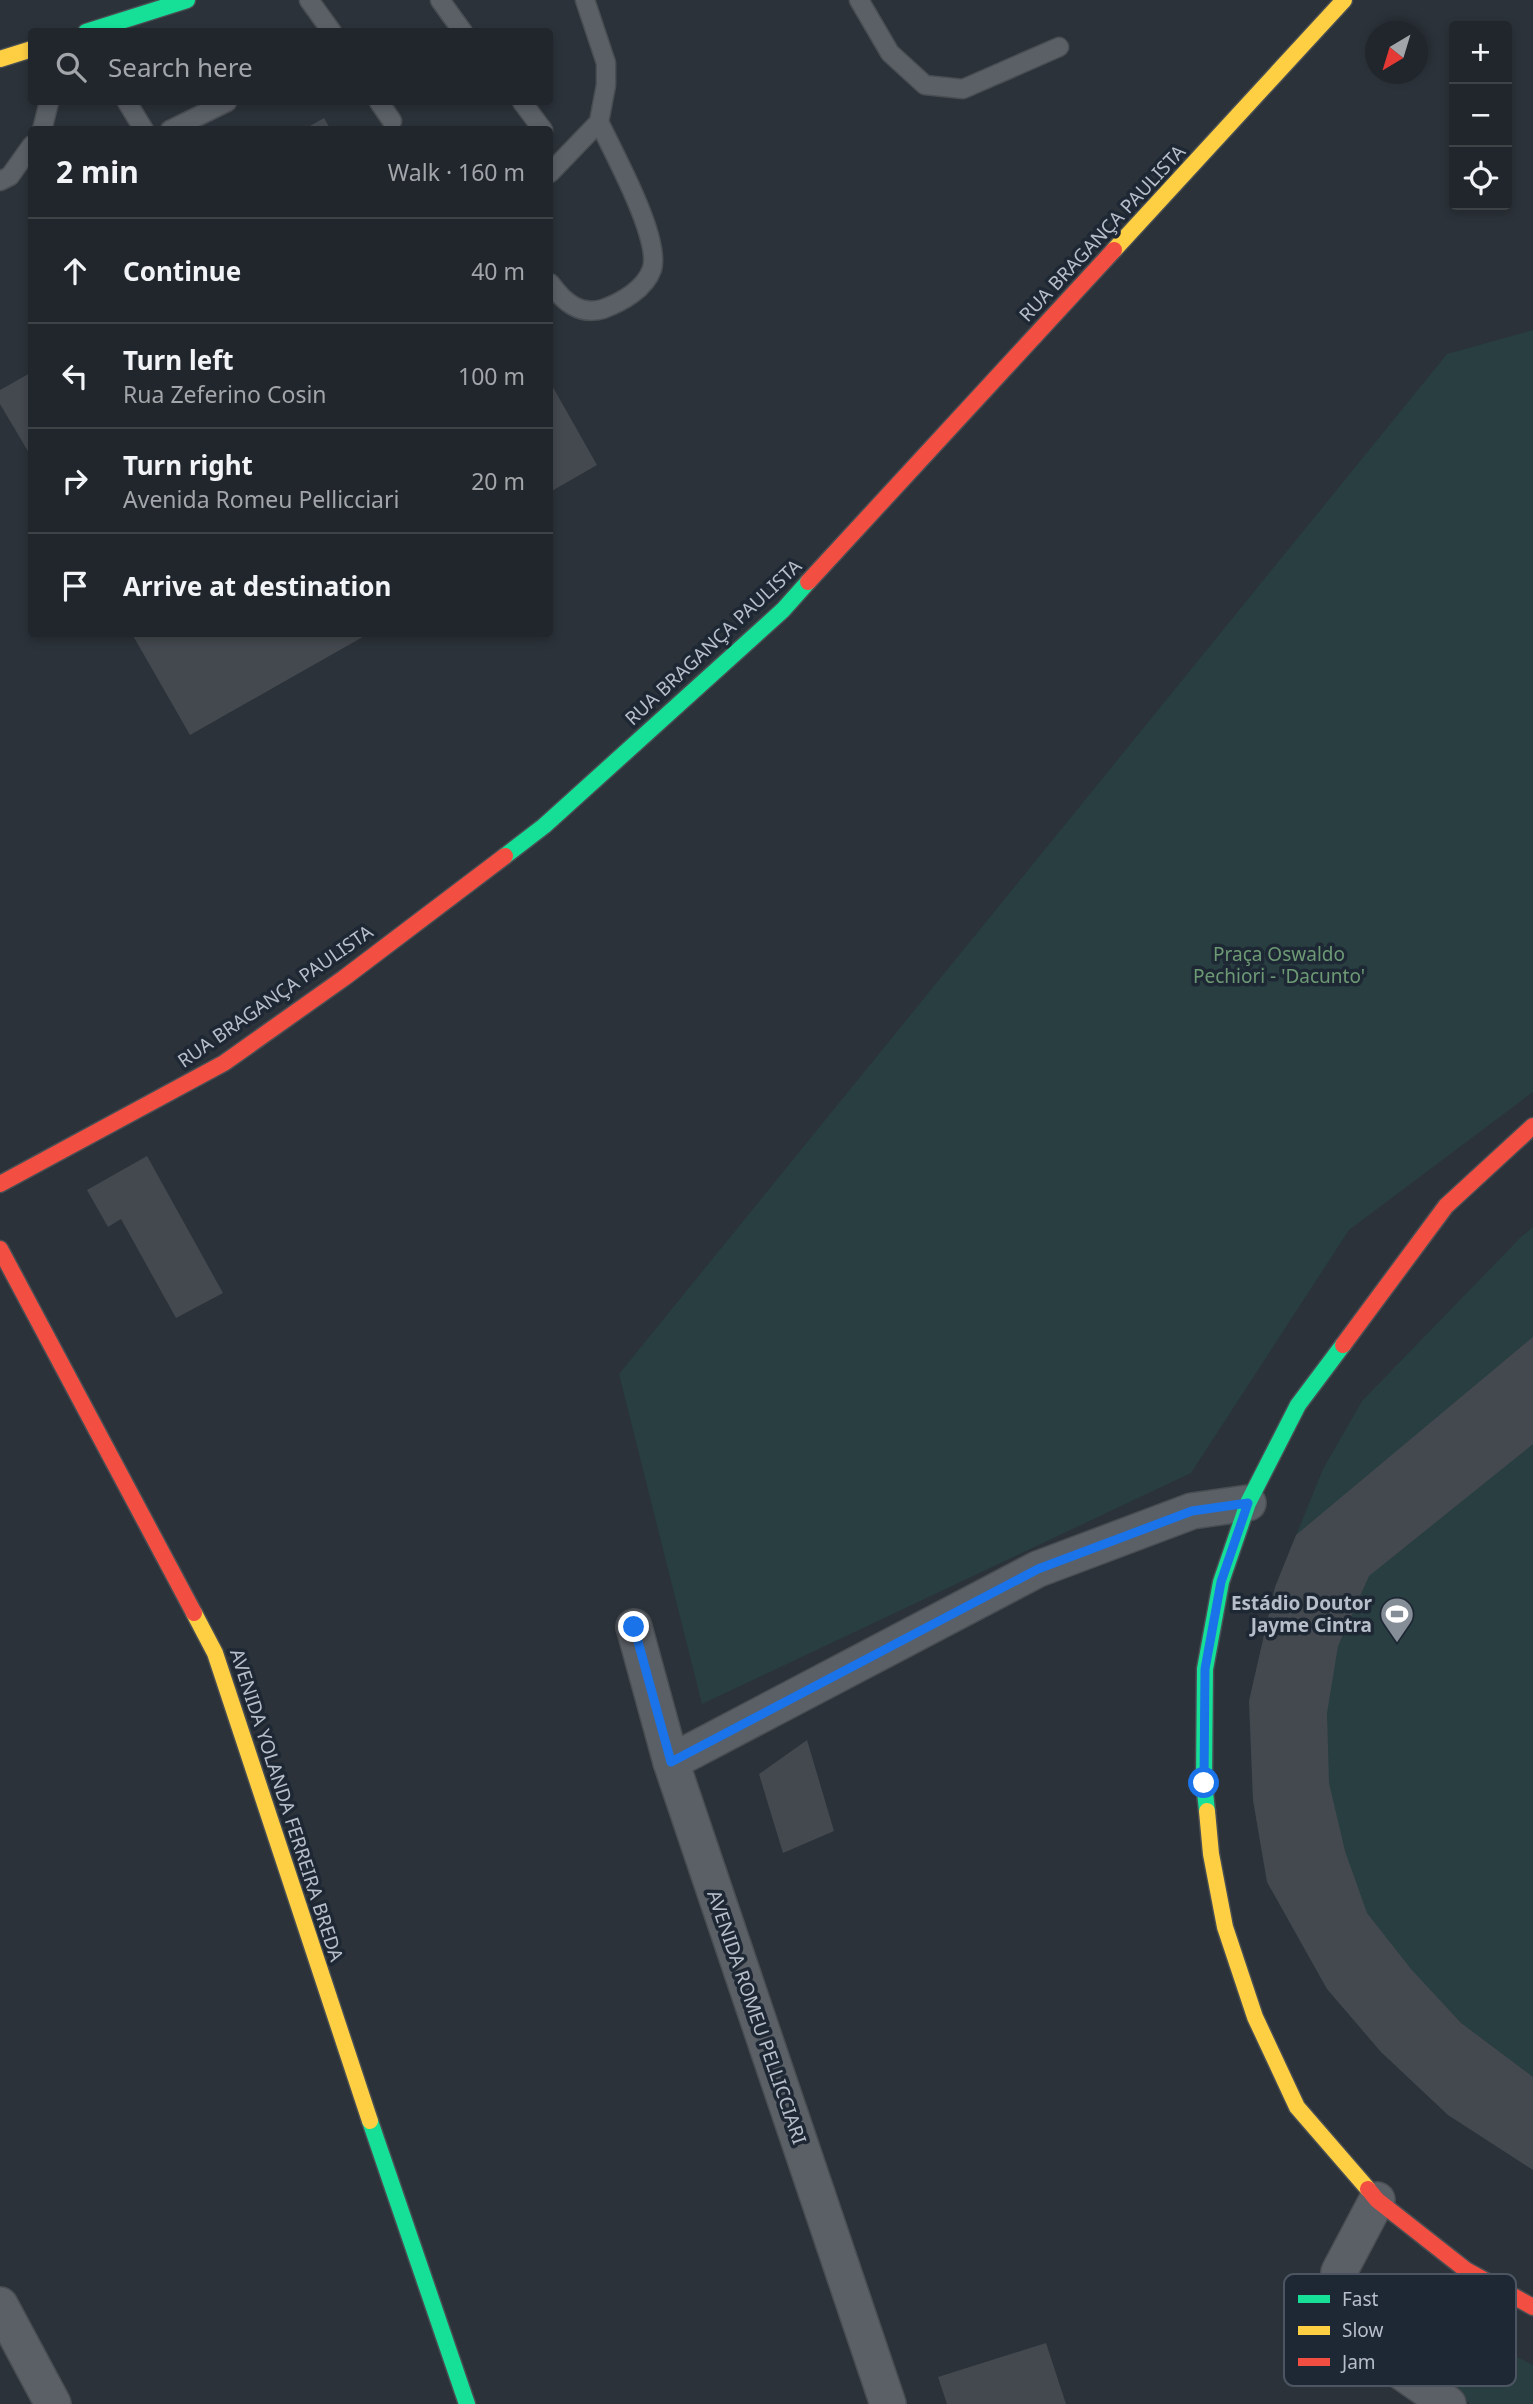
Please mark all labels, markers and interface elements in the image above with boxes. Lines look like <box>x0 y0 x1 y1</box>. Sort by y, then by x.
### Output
north arrow <box>1365 21 1428 84</box>
map controls <box>1449 21 1512 210</box>
button: + <box>1449 21 1512 84</box>
search box <box>28 28 553 105</box>
icon: search <box>52 48 90 86</box>
text: Search here <box>108 49 253 85</box>
button: − <box>1449 84 1512 147</box>
street label: RUA BRAGANÇA PAULISTA <box>1013 138 1191 327</box>
button: locate <box>1449 147 1512 210</box>
text: 2 min <box>56 151 139 192</box>
text: Walk · 160 m <box>388 156 525 188</box>
icon: ahead <box>56 252 94 290</box>
text: Continue <box>123 253 241 289</box>
text: 40 m <box>471 255 525 287</box>
text: Turn left <box>123 342 234 378</box>
icon: left <box>56 357 94 395</box>
text: 100 m <box>458 360 525 392</box>
text: Rua Zeferino Cosin <box>123 378 327 410</box>
text: Turn right <box>123 447 253 483</box>
icon: right <box>56 462 94 500</box>
text: 20 m <box>471 465 525 497</box>
text: Avenida Romeu Pellicciari <box>123 483 399 515</box>
street label: RUA BRAGANÇA PAULISTA <box>619 553 808 731</box>
icon: arrive <box>56 567 94 605</box>
text: Arrive at destination <box>123 568 392 604</box>
street label: RUA BRAGANÇA PAULISTA <box>172 918 379 1073</box>
park label: Praça Oswaldo Pechiori - 'Dacunto' <box>1193 941 1365 989</box>
place label: Estádio Doutor Jayme Cintra <box>1231 1590 1373 1638</box>
sports icon: Estádio Doutor Jayme Cintra <box>1378 1595 1416 1644</box>
route end <box>618 1611 649 1642</box>
street label: AVENIDA YOLANDA FERREIRA BREDA <box>224 1645 350 1966</box>
route start <box>1188 1767 1219 1798</box>
street label: AVENIDA ROMEU PELLICCIARI <box>701 1887 813 2147</box>
legend <box>1284 2274 1516 2386</box>
text: Fast <box>1342 2286 1379 2312</box>
text: Slow <box>1342 2317 1383 2343</box>
text: Jam <box>1340 2349 1376 2375</box>

